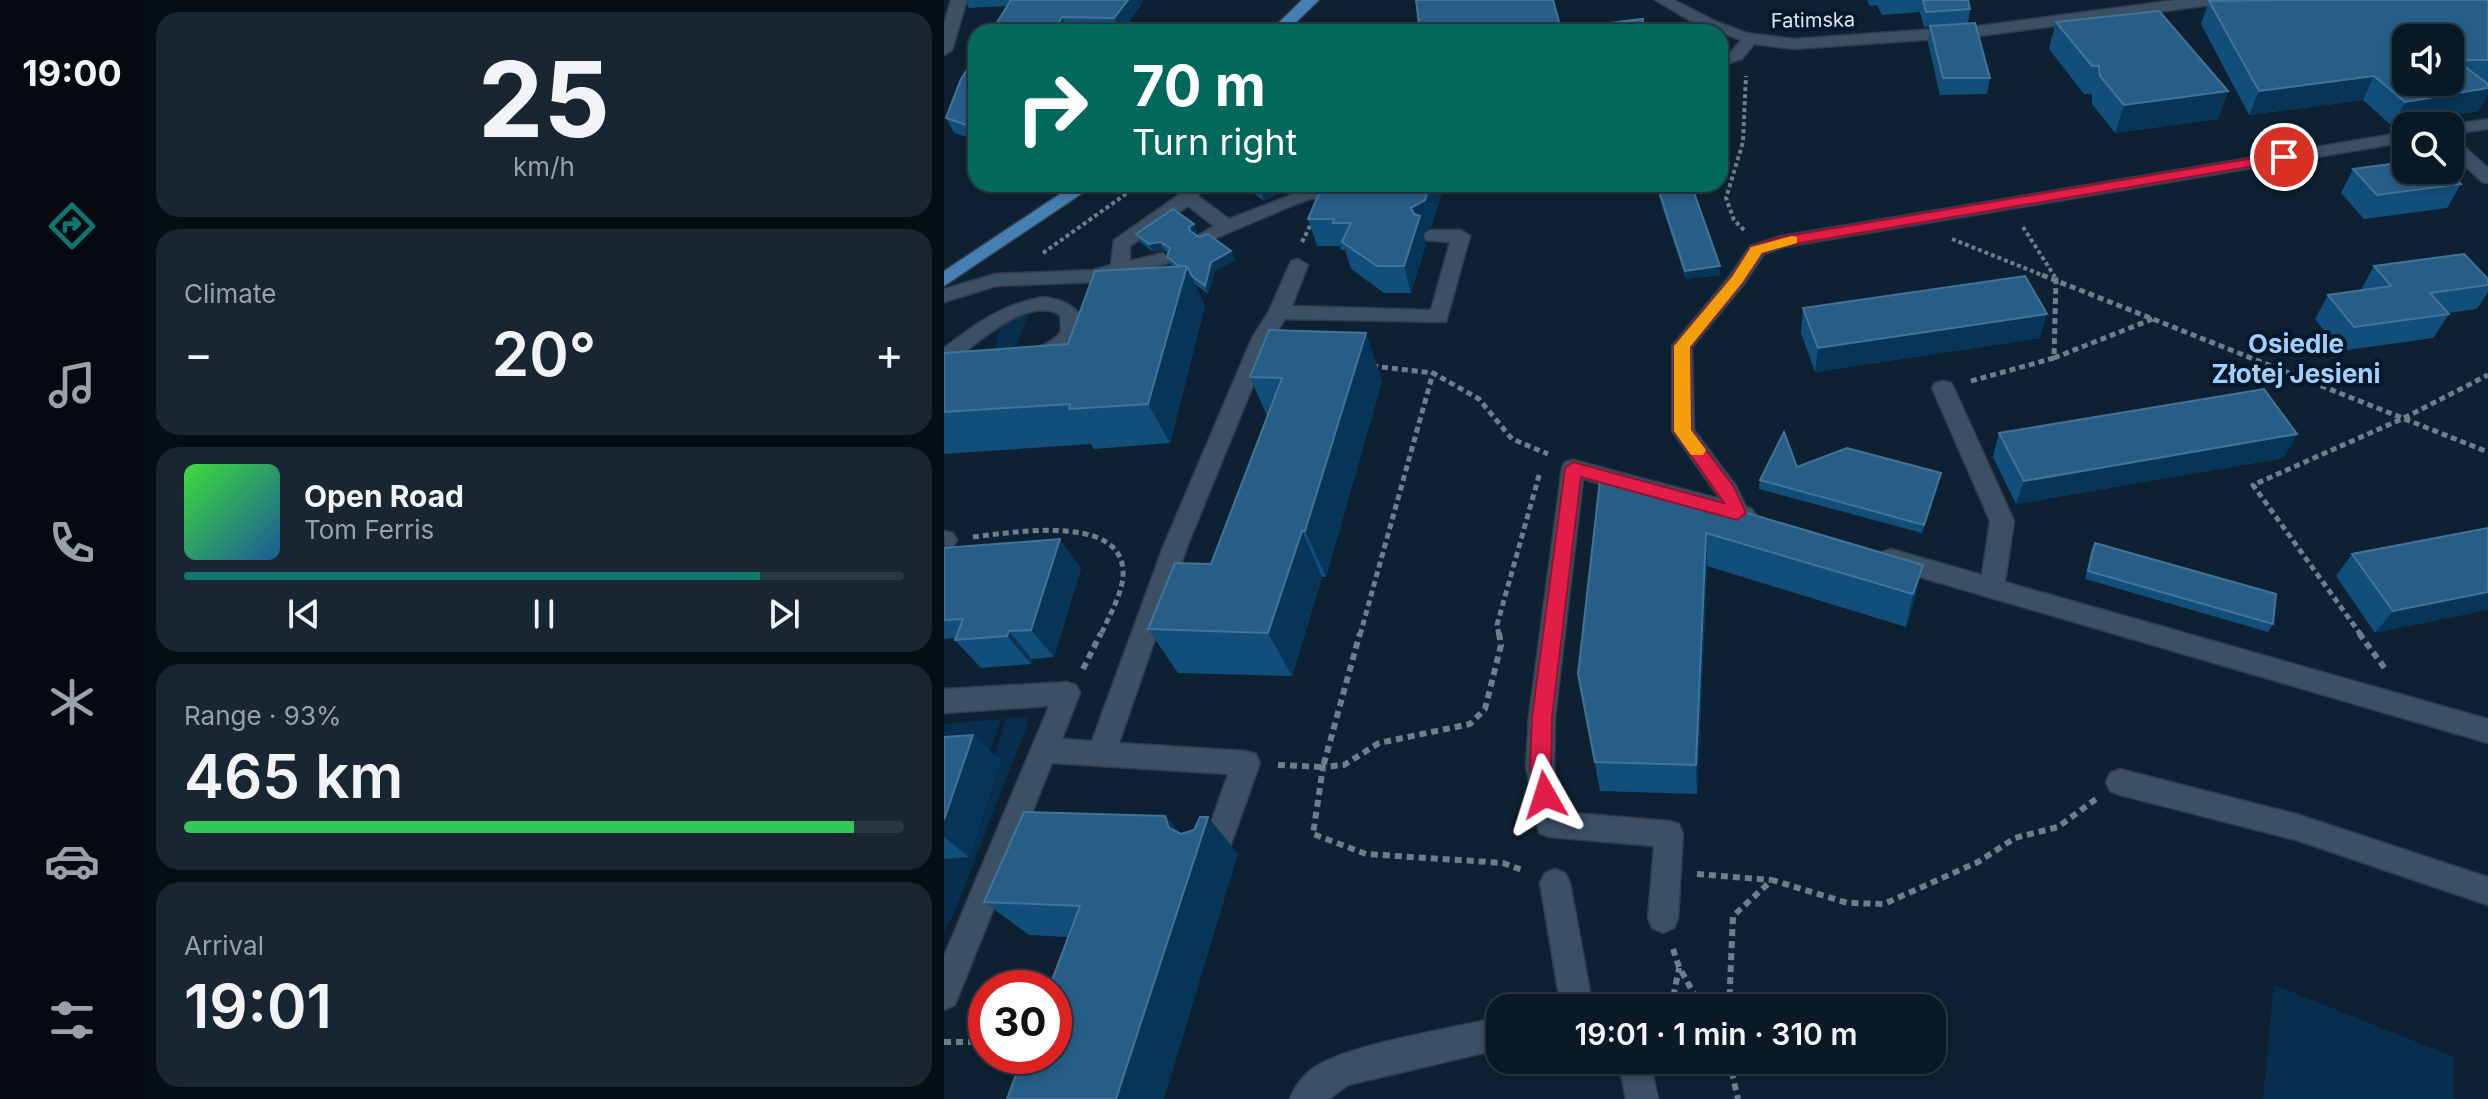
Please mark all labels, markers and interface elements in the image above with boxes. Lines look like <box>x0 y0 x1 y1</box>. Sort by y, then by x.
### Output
street label: Fatimska <box>1771 7 1855 33</box>
map controls <box>2392 24 2464 184</box>
button: sound <box>2392 24 2464 96</box>
text: 25 <box>478 36 610 162</box>
text: 19:00 <box>22 51 122 95</box>
text: 70 m <box>1132 52 1266 120</box>
icon: right <box>1000 56 1104 160</box>
button: search <box>2392 112 2464 184</box>
text: Turn right <box>1132 120 1297 164</box>
pin <box>2250 123 2318 191</box>
icon: arrive <box>2262 135 2306 179</box>
text: km/h <box>513 151 575 182</box>
icon: directions <box>44 198 100 254</box>
text: Climate <box>184 278 276 309</box>
text: 20° <box>492 318 596 390</box>
text: − <box>184 327 213 381</box>
text: + <box>875 327 904 381</box>
district label: Osiedle Złotej Jesieni <box>2211 328 2381 389</box>
icon: music <box>44 357 100 413</box>
text: Open Road <box>304 478 464 514</box>
text: Tom Ferris <box>304 514 434 545</box>
icon: phone <box>44 515 100 571</box>
icon: previous <box>282 592 326 636</box>
icon: pause <box>522 592 566 636</box>
icon: next <box>762 592 806 636</box>
icon: climate <box>44 674 100 730</box>
text: Range · 93% <box>184 700 342 731</box>
text: 465 km <box>184 740 403 812</box>
position arrow <box>1503 753 1587 837</box>
icon: car <box>44 833 100 889</box>
text: Arrival <box>184 930 264 961</box>
text: 19:01 <box>184 970 332 1042</box>
speed limit sign: 30 <box>968 970 1072 1074</box>
icon: filters <box>44 992 100 1048</box>
text: 19:01 · 1 min · 310 m <box>1575 1016 1857 1052</box>

